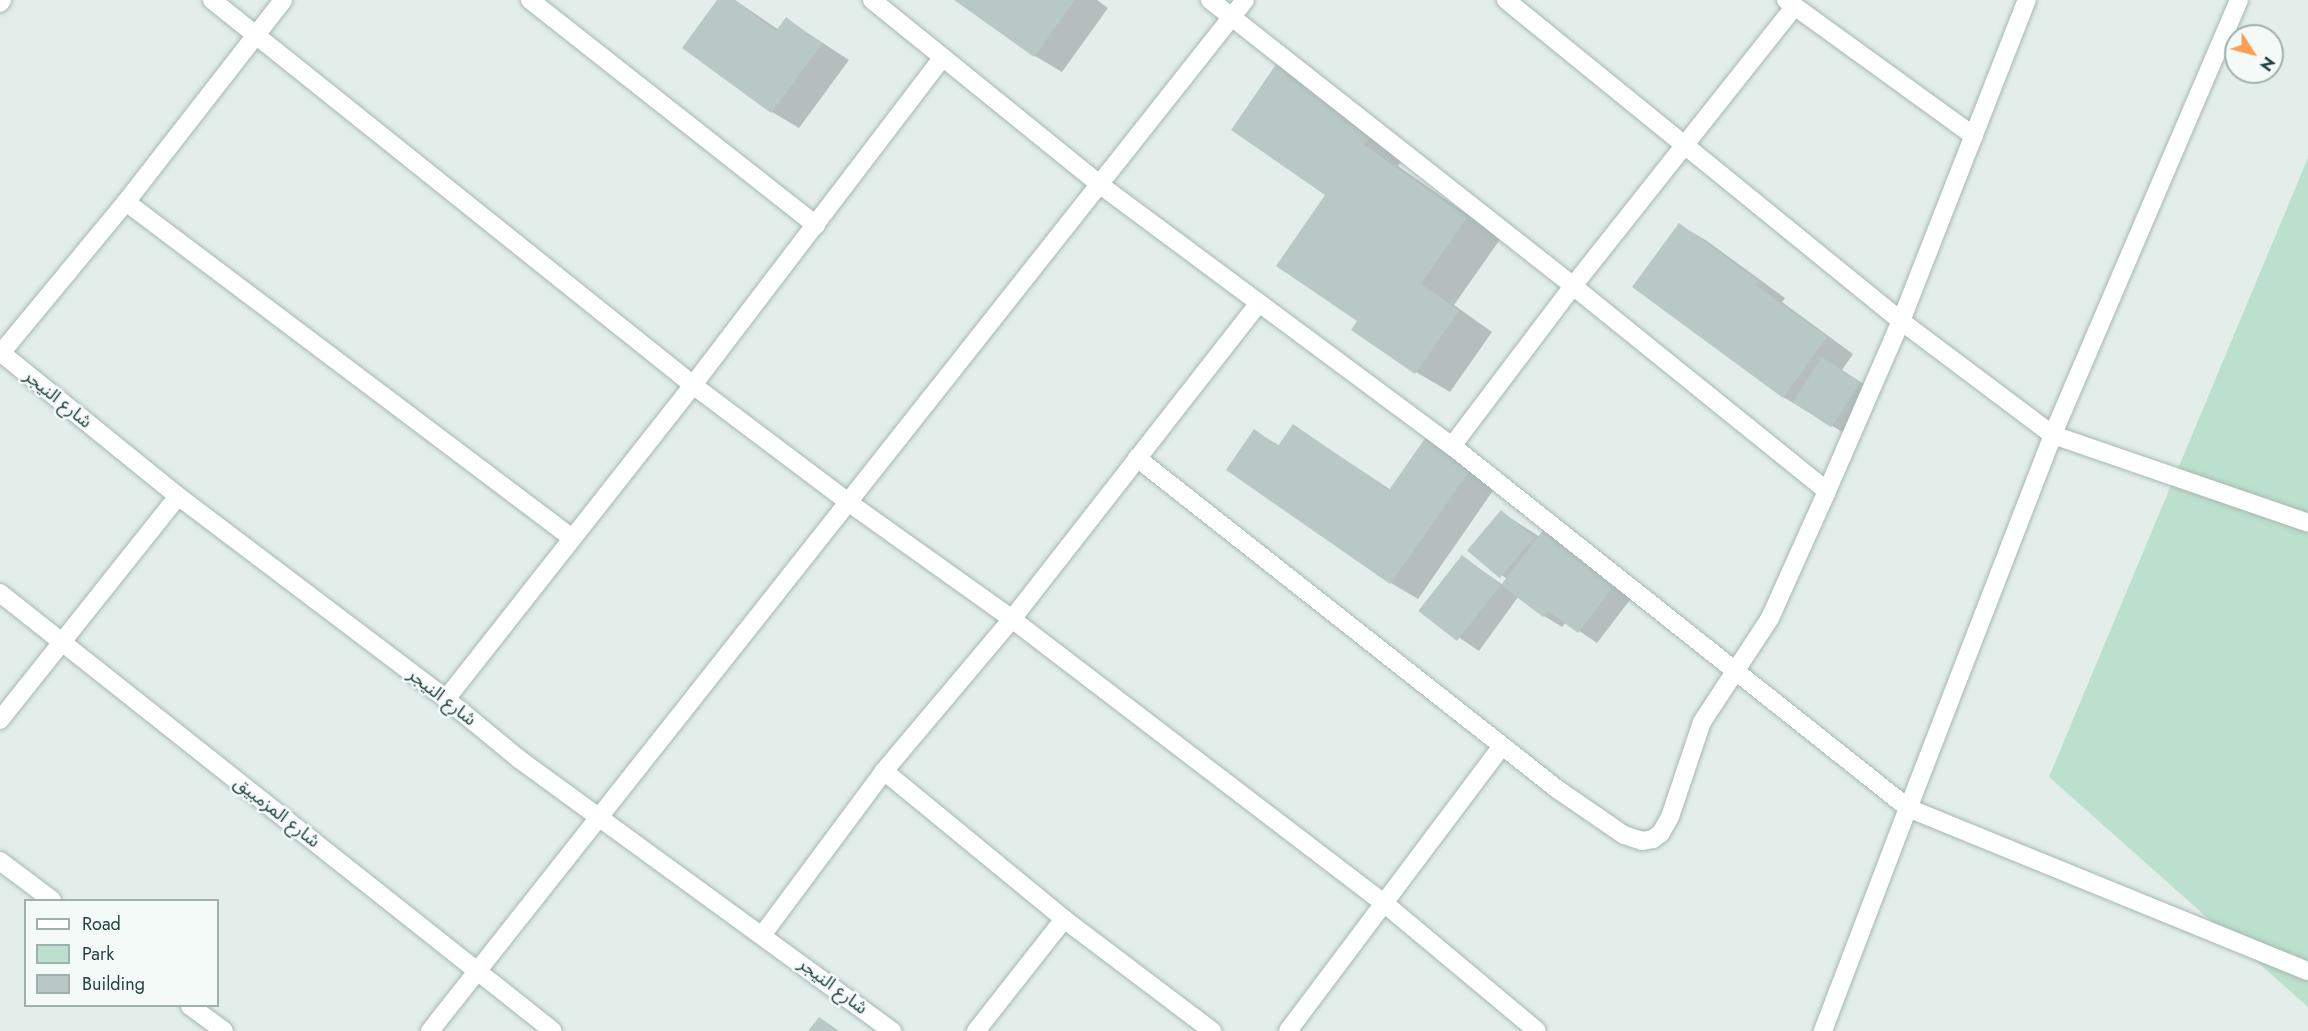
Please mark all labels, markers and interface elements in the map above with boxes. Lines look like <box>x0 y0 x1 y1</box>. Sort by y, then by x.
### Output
north arrow <box>2224 24 2284 84</box>
text: N <box>2254 52 2280 76</box>
street label: شارع النيجر <box>20 365 96 433</box>
street label: شارع النيجر <box>403 664 481 730</box>
street label: شارع المزمبيق <box>230 772 324 852</box>
legend <box>24 899 219 1007</box>
text: Road <box>82 911 121 937</box>
text: Park <box>82 941 114 967</box>
street label: شارع النيجر <box>794 953 872 1019</box>
text: Building <box>82 971 145 997</box>

